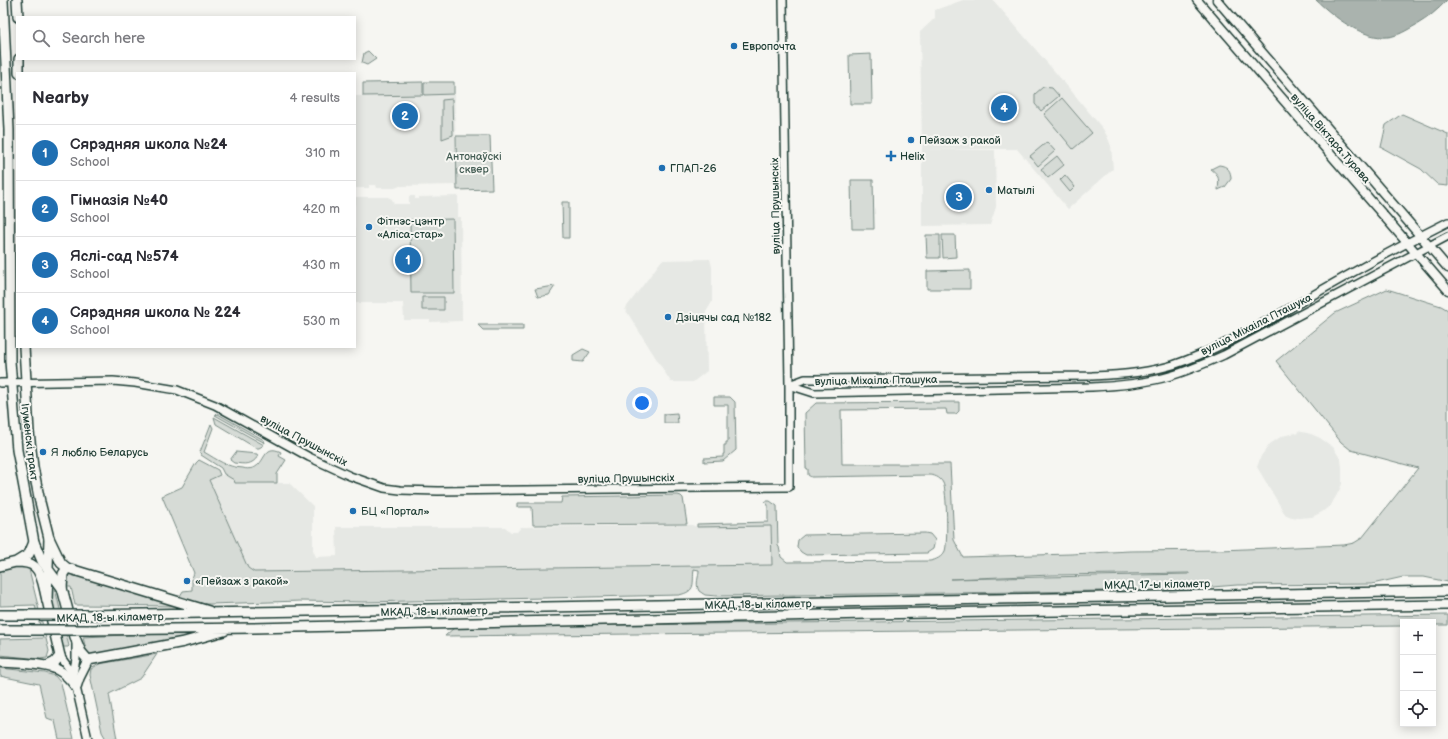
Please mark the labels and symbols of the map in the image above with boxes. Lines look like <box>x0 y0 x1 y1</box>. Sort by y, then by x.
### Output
place label: Европочта <box>742 40 797 53</box>
marker: Европочта <box>729 41 739 51</box>
street label: вуліца Віктара Турава <box>1288 91 1373 186</box>
pin: 4 <box>991 93 1017 123</box>
pin: 2 <box>392 101 418 131</box>
place label: Пейзаж з ракой <box>919 134 1001 147</box>
marker: Пейзаж з ракой <box>906 135 916 145</box>
park label: Антонаўскі сквер <box>445 150 502 176</box>
marker: Helix <box>885 150 897 162</box>
place label: Helix <box>900 150 925 163</box>
street label: вуліца Прушынскіх <box>768 157 783 254</box>
place label: ГПАП-26 <box>670 162 717 175</box>
marker: ГПАП-26 <box>657 163 667 173</box>
pin: 3 <box>946 182 972 212</box>
place label: Матылі <box>997 184 1035 197</box>
marker: Матылі <box>984 185 994 195</box>
place label: Фітнэс-цэнтр «Аліса-стар» <box>377 215 445 241</box>
marker: Фітнэс-цэнтр «Аліса-стар» <box>364 222 374 232</box>
pin: 1 <box>395 245 421 275</box>
street label: вуліца Міхаіла Пташука <box>1199 291 1314 358</box>
place label: Дзіцячы сад №182 <box>676 311 772 324</box>
marker: Дзіцячы сад №182 <box>663 312 673 322</box>
street label: вуліца Міхаіла Пташука <box>815 373 938 388</box>
your location <box>632 393 652 413</box>
street label: Ігуменскі тракт <box>18 403 41 481</box>
street label: вуліца Прушынскіх <box>258 412 350 469</box>
place label: Я люблю Беларусь <box>51 446 149 459</box>
marker: Я люблю Беларусь <box>38 447 48 457</box>
street label: вуліца Прушынскіх <box>578 471 675 486</box>
place label: БЦ «Портал» <box>361 505 430 518</box>
marker: БЦ «Портал» <box>348 506 358 516</box>
place label: «Пейзаж з ракой» <box>195 575 289 588</box>
marker: «Пейзаж з ракой» <box>182 576 192 586</box>
street label: МКАД, 17-ы кіламетр <box>1104 577 1211 592</box>
street label: МКАД, 18-ы кіламетр <box>704 597 813 612</box>
street label: МКАД, 18-ы кіламетр <box>380 604 489 619</box>
street label: МКАД, 18-ы кіламетр <box>56 610 165 625</box>

